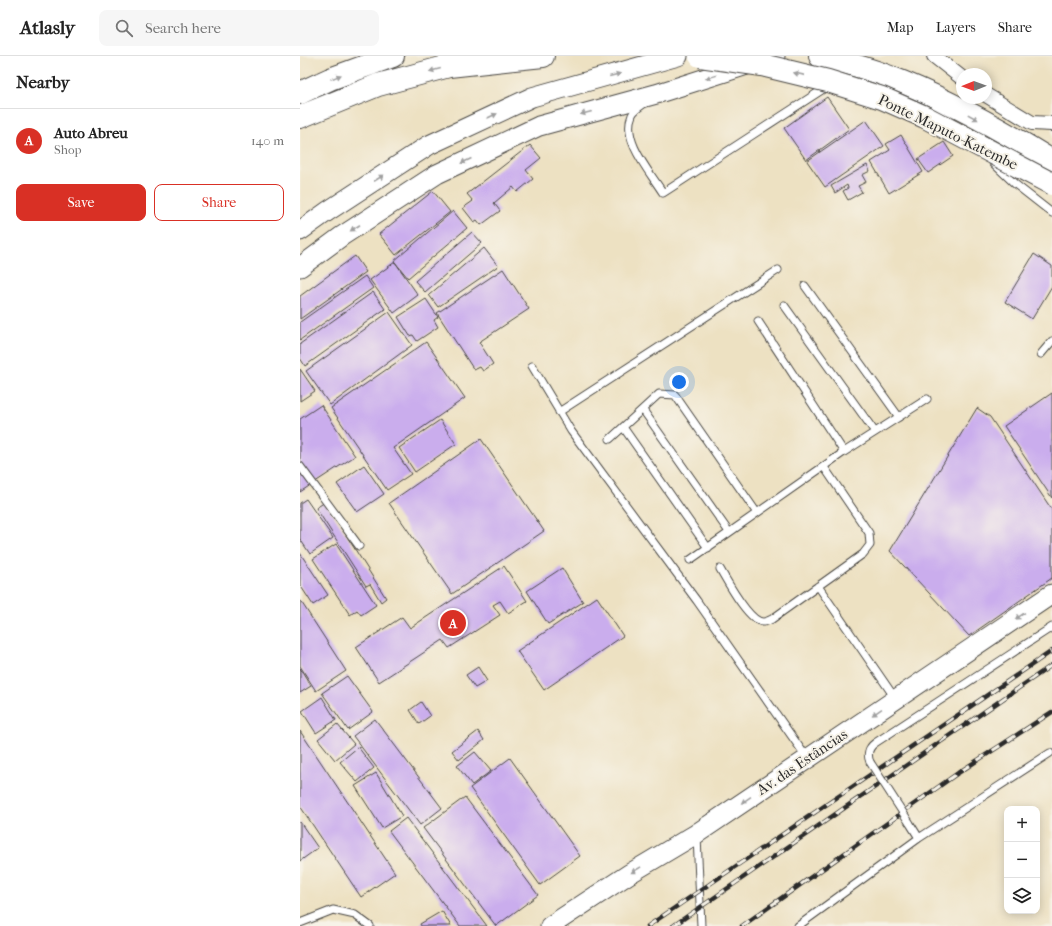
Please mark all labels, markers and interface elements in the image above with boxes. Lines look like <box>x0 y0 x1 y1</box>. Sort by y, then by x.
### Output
search box <box>99 10 379 46</box>
text: Atlasly <box>20 17 75 39</box>
icon: search <box>113 17 135 39</box>
text: Search here <box>145 19 221 37</box>
text: Map <box>887 19 914 36</box>
text: Layers <box>936 19 976 36</box>
text: Share <box>998 19 1032 36</box>
one-way arrow <box>429 67 441 73</box>
north arrow <box>956 68 992 104</box>
one-way arrow <box>609 71 621 77</box>
one-way arrow <box>793 71 805 77</box>
text: Nearby <box>16 72 70 92</box>
one-way arrow <box>330 74 342 80</box>
one-way arrow <box>705 74 717 80</box>
street label: Ponte Maputo-Katembe <box>875 90 1021 174</box>
one-way arrow <box>580 110 592 116</box>
one-way arrow <box>487 113 498 119</box>
one-way arrow <box>967 113 979 120</box>
text: Auto Abreu <box>54 124 128 142</box>
text: A <box>25 133 33 148</box>
text: 140 m <box>251 133 284 148</box>
text: Shop <box>54 142 82 157</box>
one-way arrow <box>460 158 471 164</box>
one-way arrow <box>373 174 384 182</box>
button: Save <box>16 184 146 221</box>
button: Share <box>154 184 284 221</box>
one-way arrow <box>349 224 360 232</box>
your location <box>669 372 689 392</box>
pin: A <box>440 608 466 638</box>
one-way arrow <box>1014 612 1025 620</box>
one-way arrow <box>872 708 882 716</box>
street label: Av. das Estâncias <box>752 725 851 799</box>
one-way arrow <box>741 796 751 804</box>
map controls <box>1004 806 1040 914</box>
button: + <box>1004 806 1040 842</box>
button: − <box>1004 842 1040 878</box>
one-way arrow <box>630 866 642 873</box>
button: layers <box>1004 878 1040 914</box>

